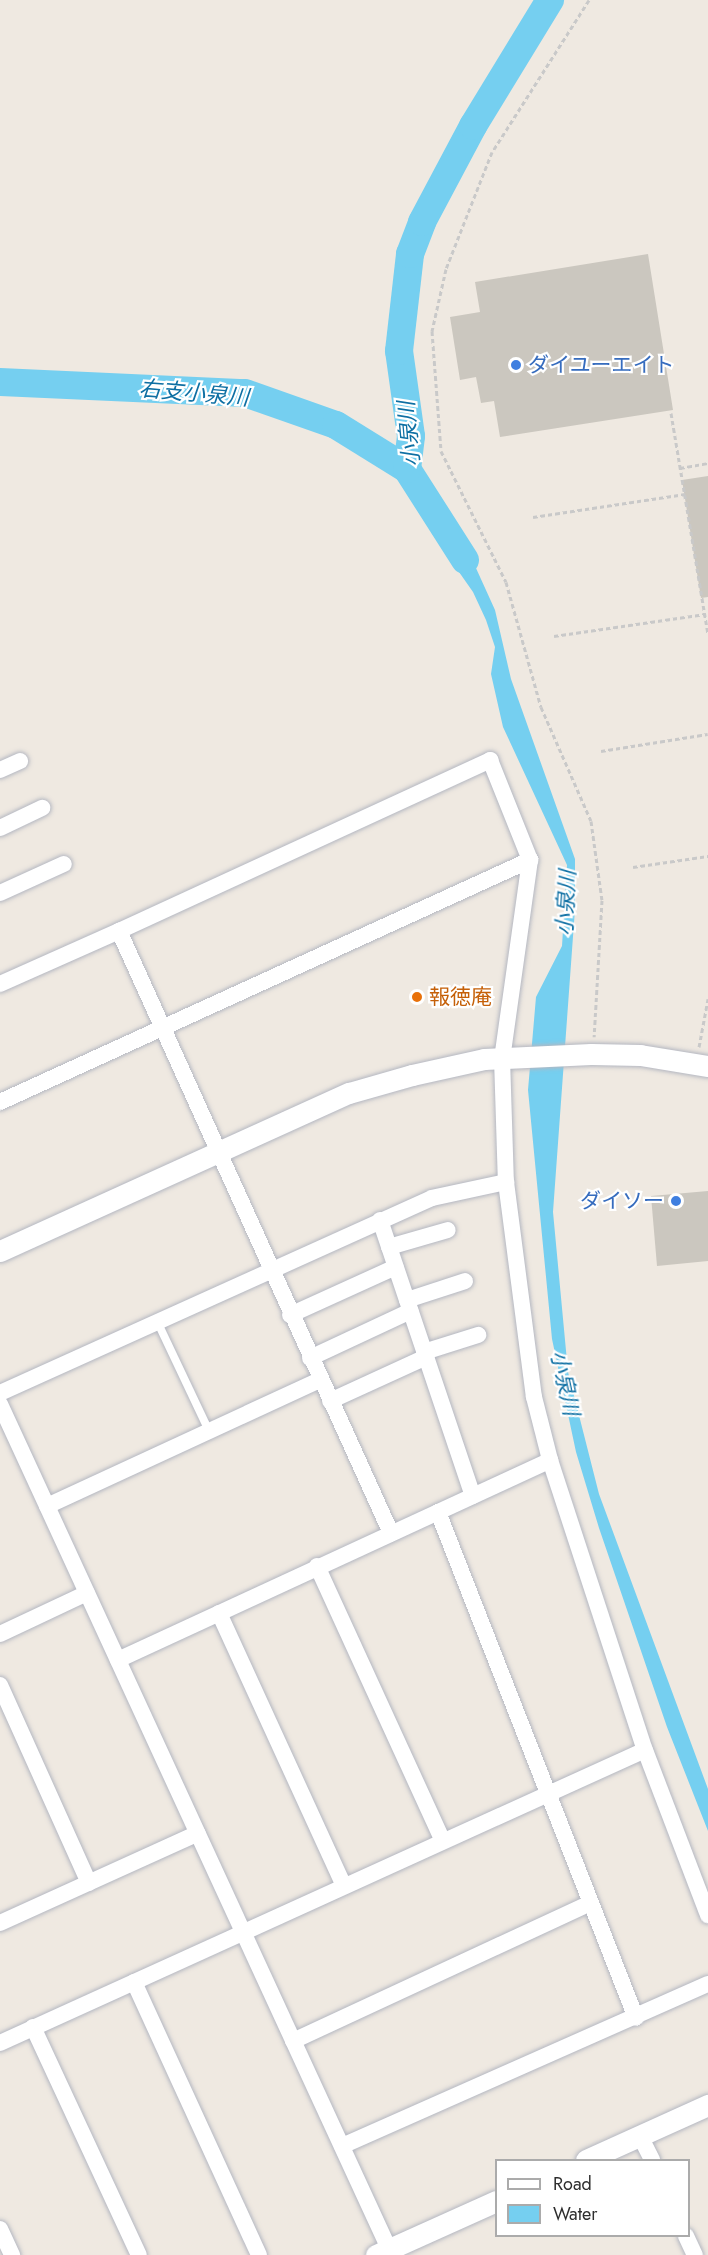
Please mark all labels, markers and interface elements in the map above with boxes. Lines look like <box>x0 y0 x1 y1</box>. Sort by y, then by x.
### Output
place label: ダイユーエイト <box>528 352 675 378</box>
marker: ダイユーエイト <box>509 358 523 372</box>
water label: 右支小泉川 <box>138 375 250 411</box>
water label: 小泉川 <box>393 400 425 468</box>
water label: 小泉川 <box>551 869 581 937</box>
place label: 報徳庵 <box>429 984 492 1010</box>
marker: 報徳庵 <box>410 990 424 1004</box>
place label: ダイソー <box>580 1188 664 1214</box>
marker: ダイソー <box>669 1194 683 1208</box>
water label: 小泉川 <box>545 1348 585 1418</box>
legend <box>495 2159 690 2237</box>
text: Road <box>553 2171 592 2197</box>
text: Water <box>553 2201 597 2227</box>

